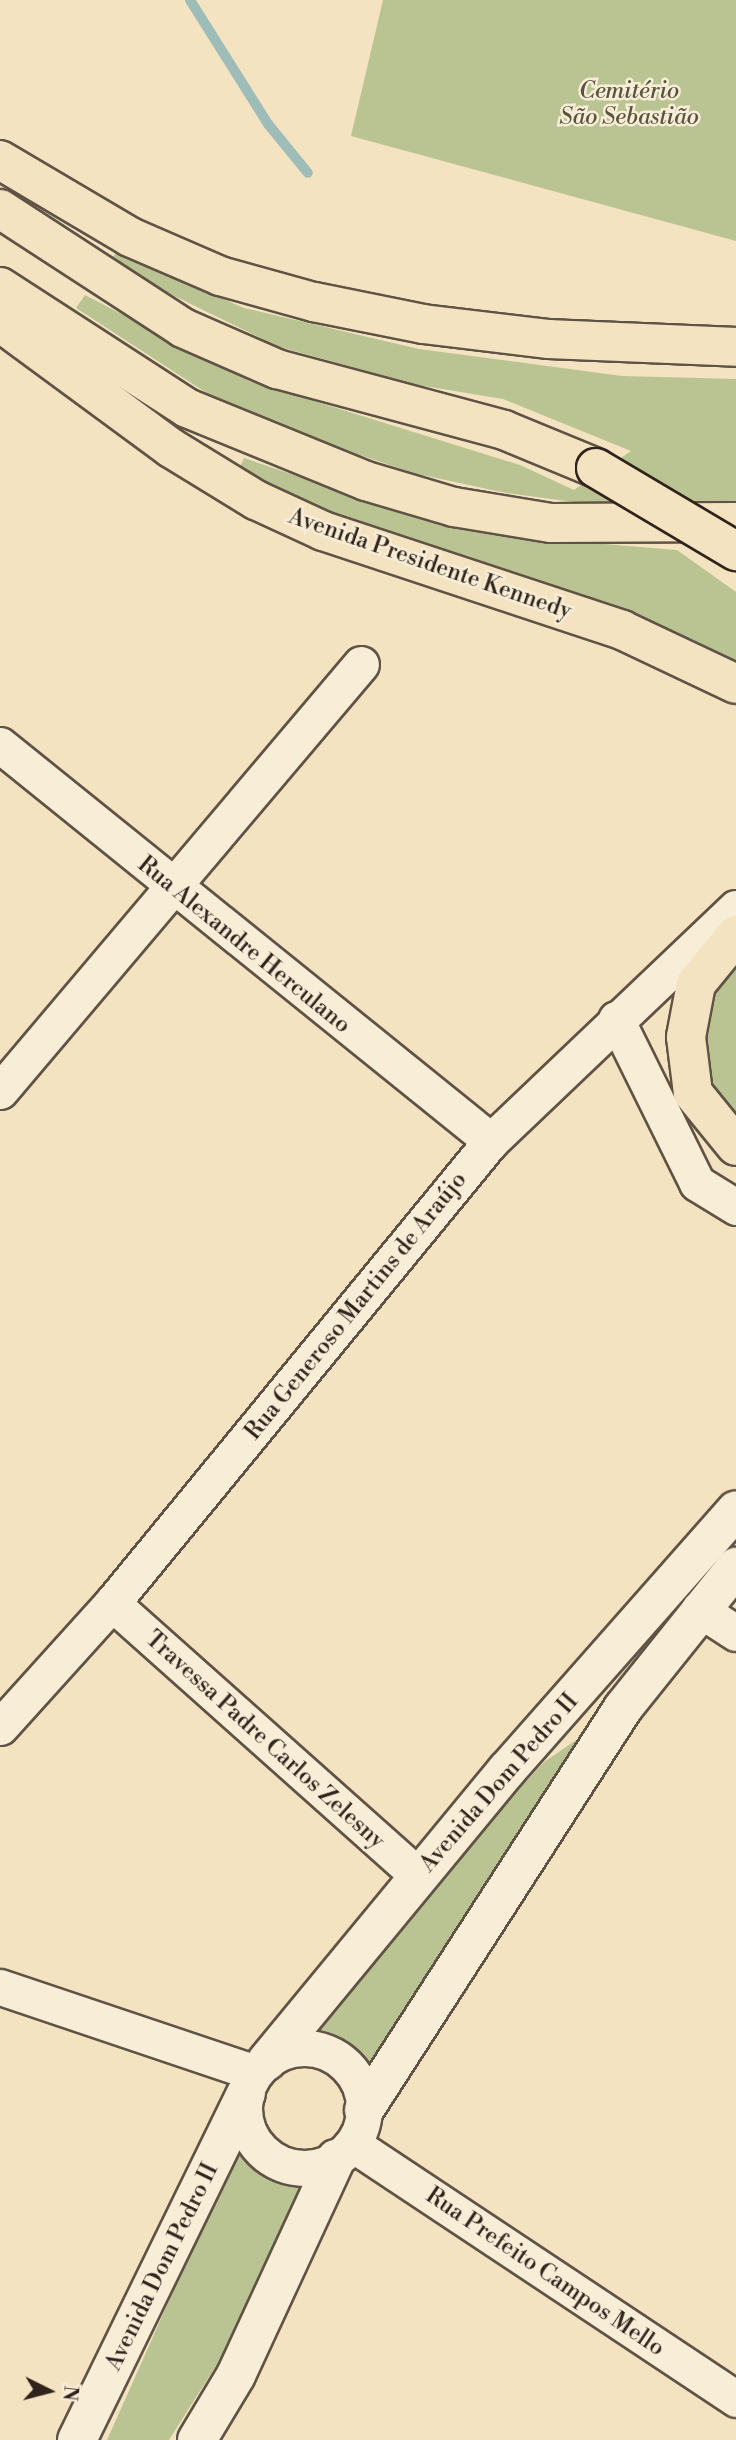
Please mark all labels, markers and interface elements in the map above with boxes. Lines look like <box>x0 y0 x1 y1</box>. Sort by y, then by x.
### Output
park label: Cemitério São Sebastião <box>559 77 699 131</box>
street label: Avenida Presidente Kennedy <box>285 503 575 625</box>
street label: Rua Alexandre Herculano <box>132 851 356 1039</box>
street label: Rua Generoso Martins de Araújo <box>239 1166 473 1446</box>
street label: Travessa Padre Carlos Zelesny <box>140 1625 390 1855</box>
street label: Avenida Dom Pedro II <box>414 1688 584 1878</box>
street label: Avenida Dom Pedro II <box>100 2159 224 2375</box>
street label: Rua Prefeito Campos Mello <box>420 2182 670 2362</box>
north arrow <box>14 2356 84 2426</box>
text: N <box>57 2384 83 2402</box>

